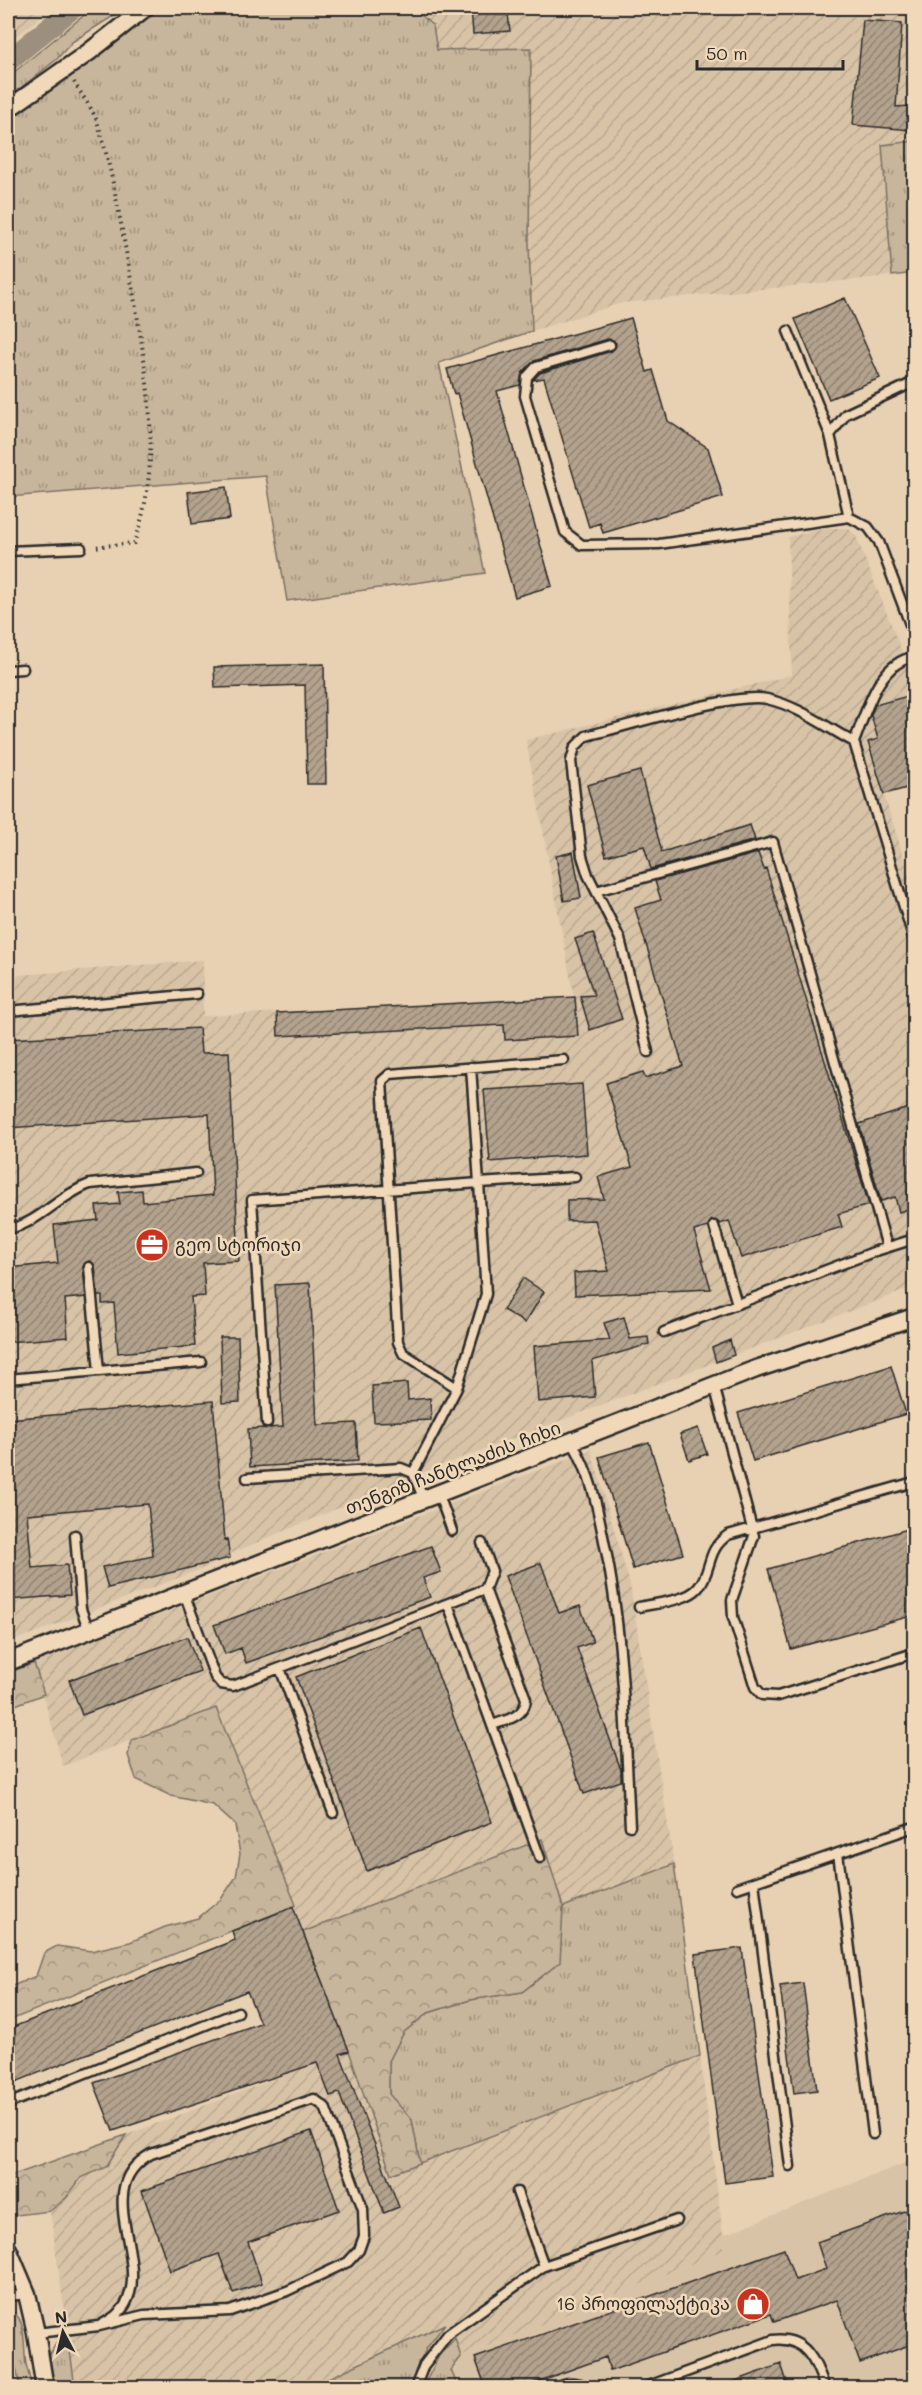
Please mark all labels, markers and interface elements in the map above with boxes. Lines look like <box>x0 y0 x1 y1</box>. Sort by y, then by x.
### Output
scale bar <box>697 33 842 71</box>
text: 50 m <box>706 41 748 65</box>
office icon: გეო სტორიჯი <box>134 1227 170 1263</box>
place label: გეო სტორიჯი <box>175 1232 301 1256</box>
street label: თენგიზ ჩანტლაძის ჩიხი <box>341 1415 564 1519</box>
shop icon: 16 პროფილაქტიკა <box>735 2286 771 2322</box>
place label: 16 პროფილაქტიკა <box>556 2291 730 2315</box>
north arrow <box>33 2302 93 2362</box>
text: N <box>54 2305 68 2328</box>

